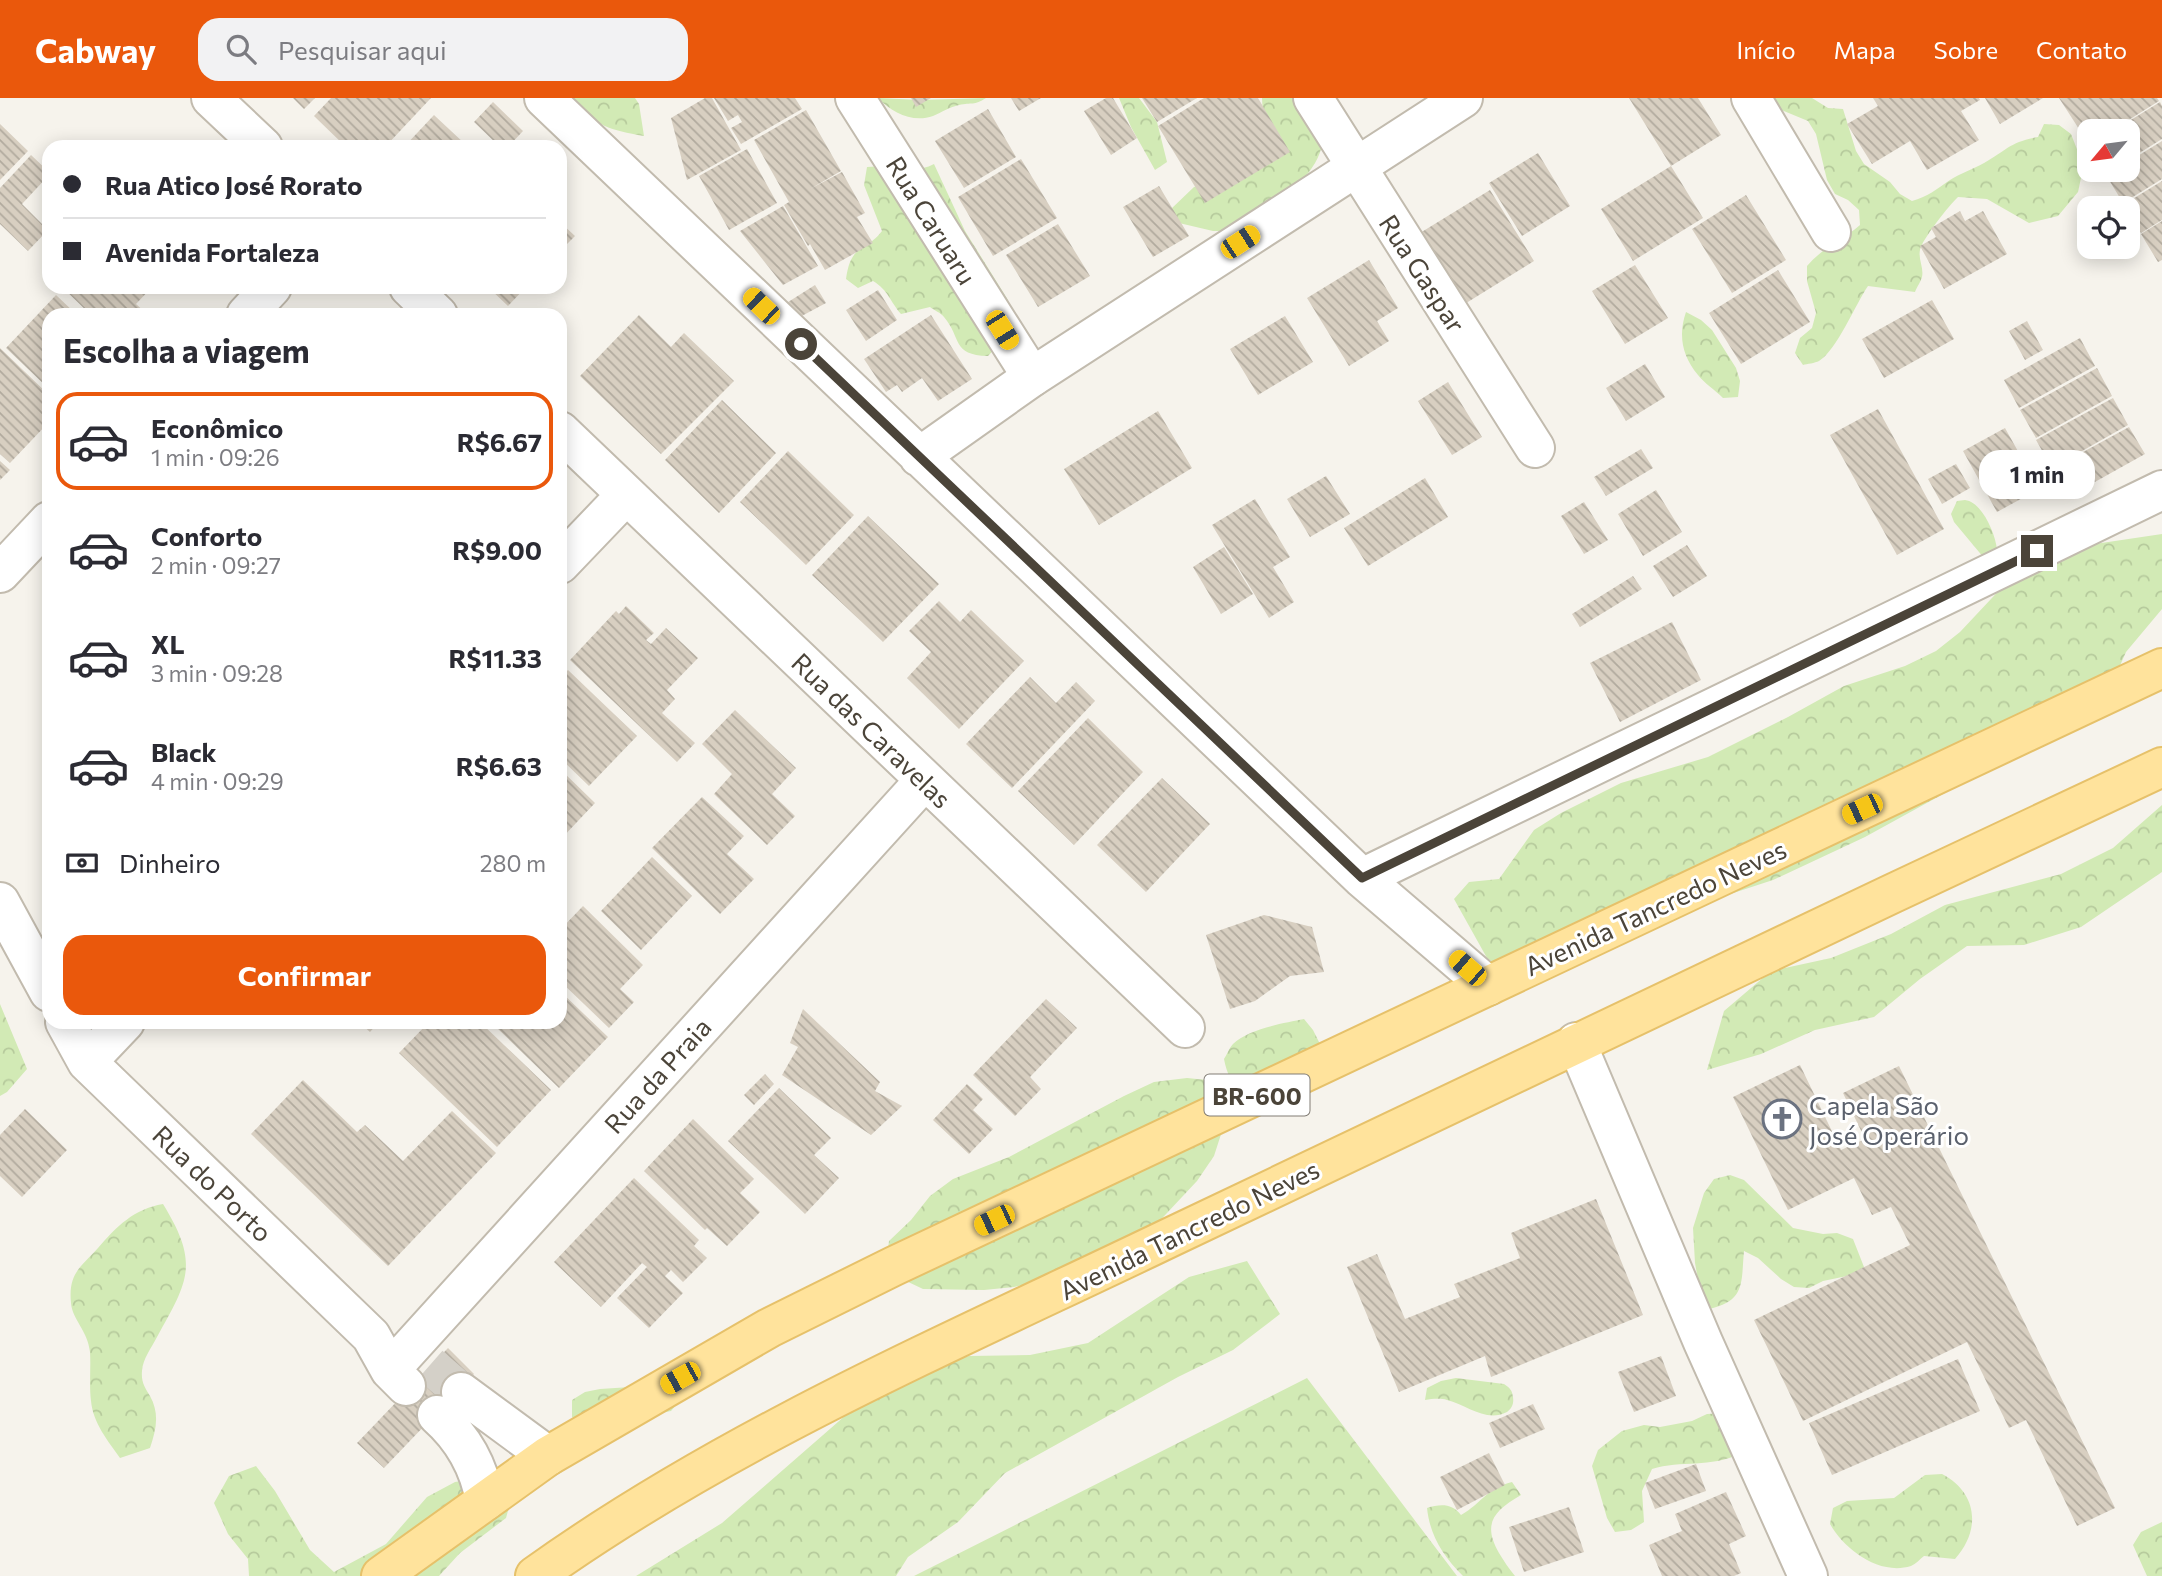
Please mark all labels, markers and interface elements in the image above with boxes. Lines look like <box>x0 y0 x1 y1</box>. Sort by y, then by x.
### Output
search box <box>198 18 688 81</box>
text: Cabway <box>35 29 156 70</box>
icon: search <box>222 30 260 68</box>
text: Pesquisar aqui <box>278 34 447 65</box>
text: Início <box>1737 35 1796 64</box>
text: Mapa <box>1834 35 1896 64</box>
text: Sobre <box>1934 35 1998 64</box>
text: Contato <box>2036 35 2127 64</box>
north arrow <box>2077 119 2140 182</box>
map controls <box>2077 119 2140 259</box>
street label: Rua Caruaru <box>880 150 984 290</box>
text: Rua Atico José Rorato <box>105 169 363 200</box>
button: locate <box>2077 196 2140 259</box>
street label: Rua Gaspar <box>1373 208 1473 338</box>
car <box>1217 222 1264 262</box>
text: Avenida Fortaleza <box>105 236 319 267</box>
car <box>739 284 784 328</box>
car <box>982 307 1023 353</box>
route start <box>785 328 817 360</box>
text: Escolha a viagem <box>63 330 310 370</box>
icon: car <box>67 410 130 473</box>
text: Econômico <box>151 412 283 443</box>
text: R$6.67 <box>457 426 542 457</box>
text: 1 min · 09:26 <box>151 443 280 471</box>
callout: 1 min <box>1979 449 2095 498</box>
text: 1 min <box>2010 460 2064 488</box>
icon: car <box>67 518 130 581</box>
text: Conforto <box>151 520 262 551</box>
text: R$9.00 <box>452 534 542 565</box>
route end <box>2021 535 2053 567</box>
text: 2 min · 09:27 <box>151 551 281 579</box>
icon: car <box>67 626 130 689</box>
text: XL <box>151 628 185 659</box>
text: R$11.33 <box>449 642 542 673</box>
street label: Rua das Caravelas <box>786 646 958 814</box>
text: 3 min · 09:28 <box>151 659 283 687</box>
icon: car <box>67 734 130 797</box>
text: Black <box>151 736 217 767</box>
text: R$6.63 <box>456 750 542 781</box>
text: 4 min · 09:29 <box>151 767 284 795</box>
car <box>1839 791 1886 827</box>
street label: Avenida Tancredo Neves <box>1519 833 1791 981</box>
icon: cash <box>63 844 101 882</box>
text: Dinheiro <box>119 847 221 878</box>
text: 280 m <box>480 849 546 877</box>
button: Confirmar <box>63 935 546 1015</box>
car <box>1445 946 1490 990</box>
street label: Rua da Praia <box>597 1011 717 1139</box>
road number: BR-600 <box>1204 1074 1310 1115</box>
place label: Capela São José Operário <box>1809 1089 1969 1150</box>
church icon: Capela São José Operário <box>1761 1098 1803 1140</box>
street label: Rua do Porto <box>147 1118 279 1248</box>
street label: Avenida Tancredo Neves <box>1054 1153 1324 1305</box>
car <box>971 1202 1018 1238</box>
car <box>657 1359 704 1397</box>

